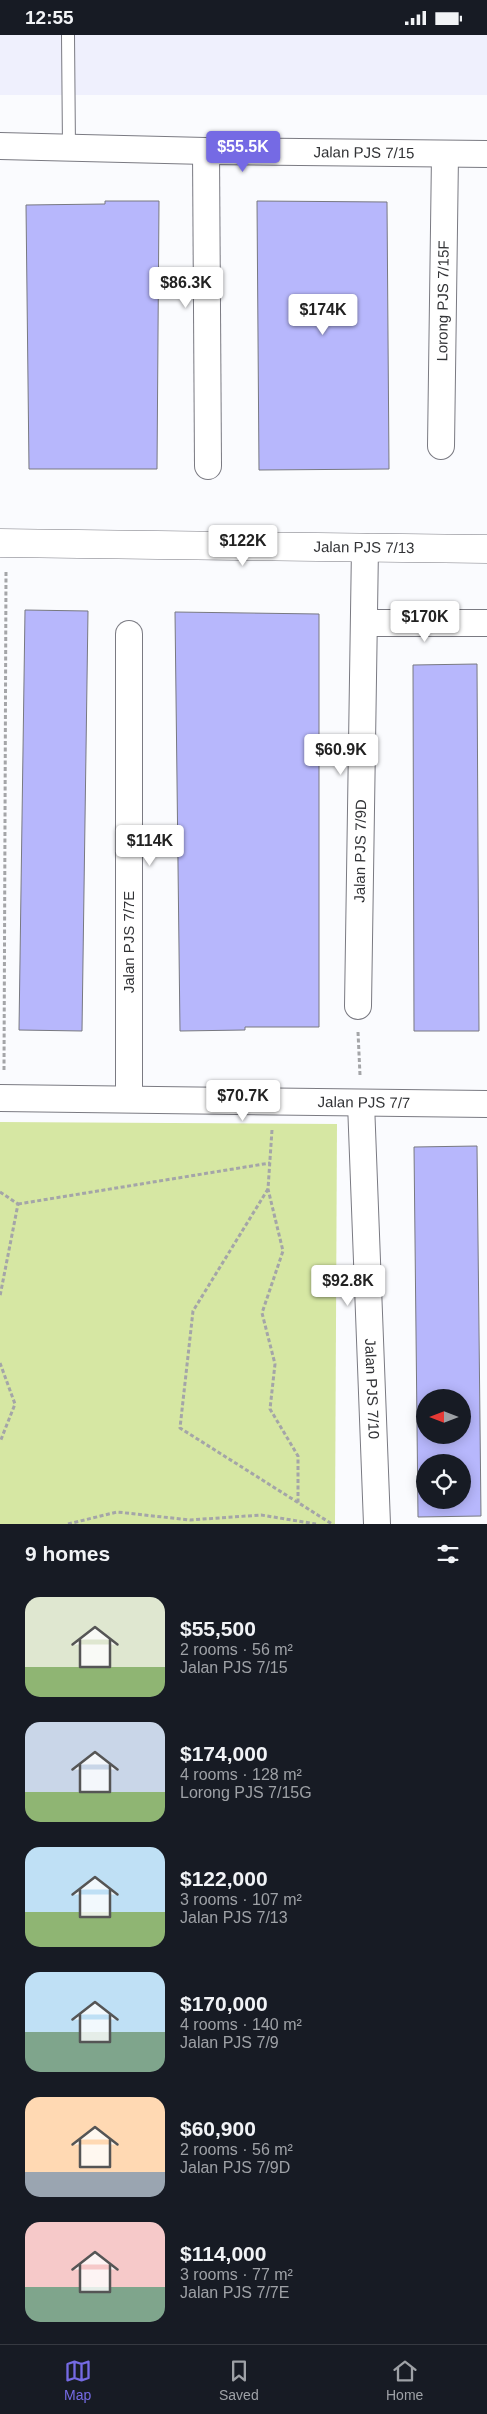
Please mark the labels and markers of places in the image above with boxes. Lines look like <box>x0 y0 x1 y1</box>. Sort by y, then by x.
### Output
pin: $55.5K <box>202 131 284 173</box>
pin: $86.3K <box>145 267 227 309</box>
pin: $174K <box>288 293 358 336</box>
pin: $122K <box>208 525 278 567</box>
pin: $170K <box>390 601 460 643</box>
pin: $60.9K <box>300 733 382 776</box>
pin: $114K <box>115 825 185 867</box>
pin: $70.7K <box>202 1079 284 1122</box>
pin: $92.8K <box>307 1265 389 1307</box>

